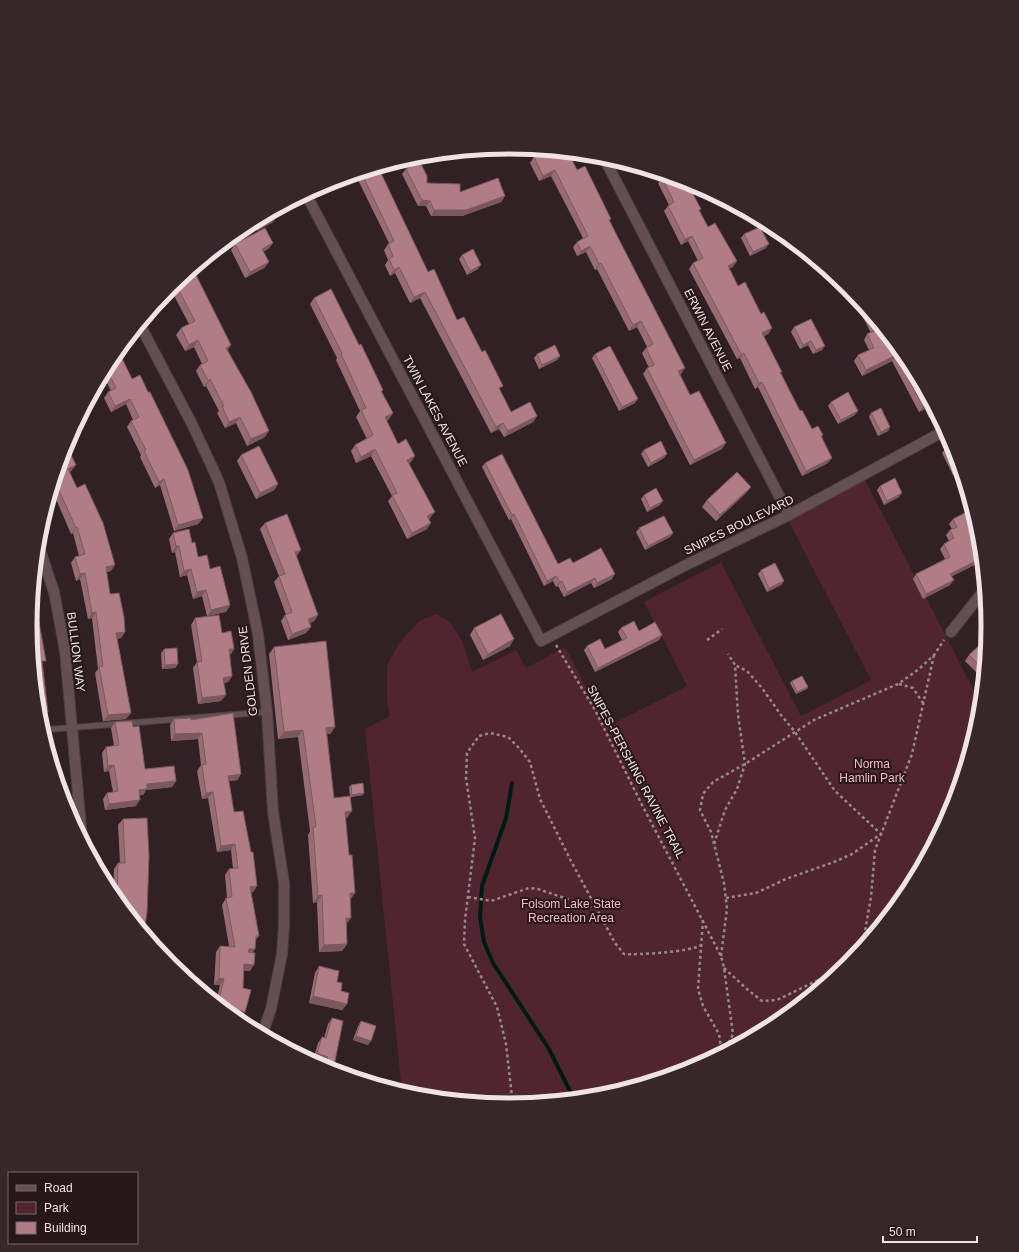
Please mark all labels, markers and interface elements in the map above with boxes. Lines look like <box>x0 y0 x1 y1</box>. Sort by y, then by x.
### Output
street label: ERWIN AVENUE <box>681 286 735 374</box>
street label: TWIN LAKES AVENUE <box>400 353 470 469</box>
street label: SNIPES BOULEVARD <box>682 492 797 558</box>
street label: BULLION WAY <box>64 611 88 693</box>
street label: GOLDEN DRIVE <box>236 625 260 717</box>
street label: SNIPES-PERSHING RAVINE TRAIL <box>584 683 688 862</box>
park label: Norma Hamlin Park <box>839 757 906 785</box>
park label: Folsom Lake State Recreation Area <box>521 897 621 925</box>
legend <box>8 1172 138 1244</box>
text: Road <box>44 1181 73 1195</box>
text: Park <box>44 1201 70 1215</box>
scale bar <box>883 1218 977 1244</box>
text: Building <box>44 1221 87 1235</box>
text: 50 m <box>889 1225 916 1239</box>

